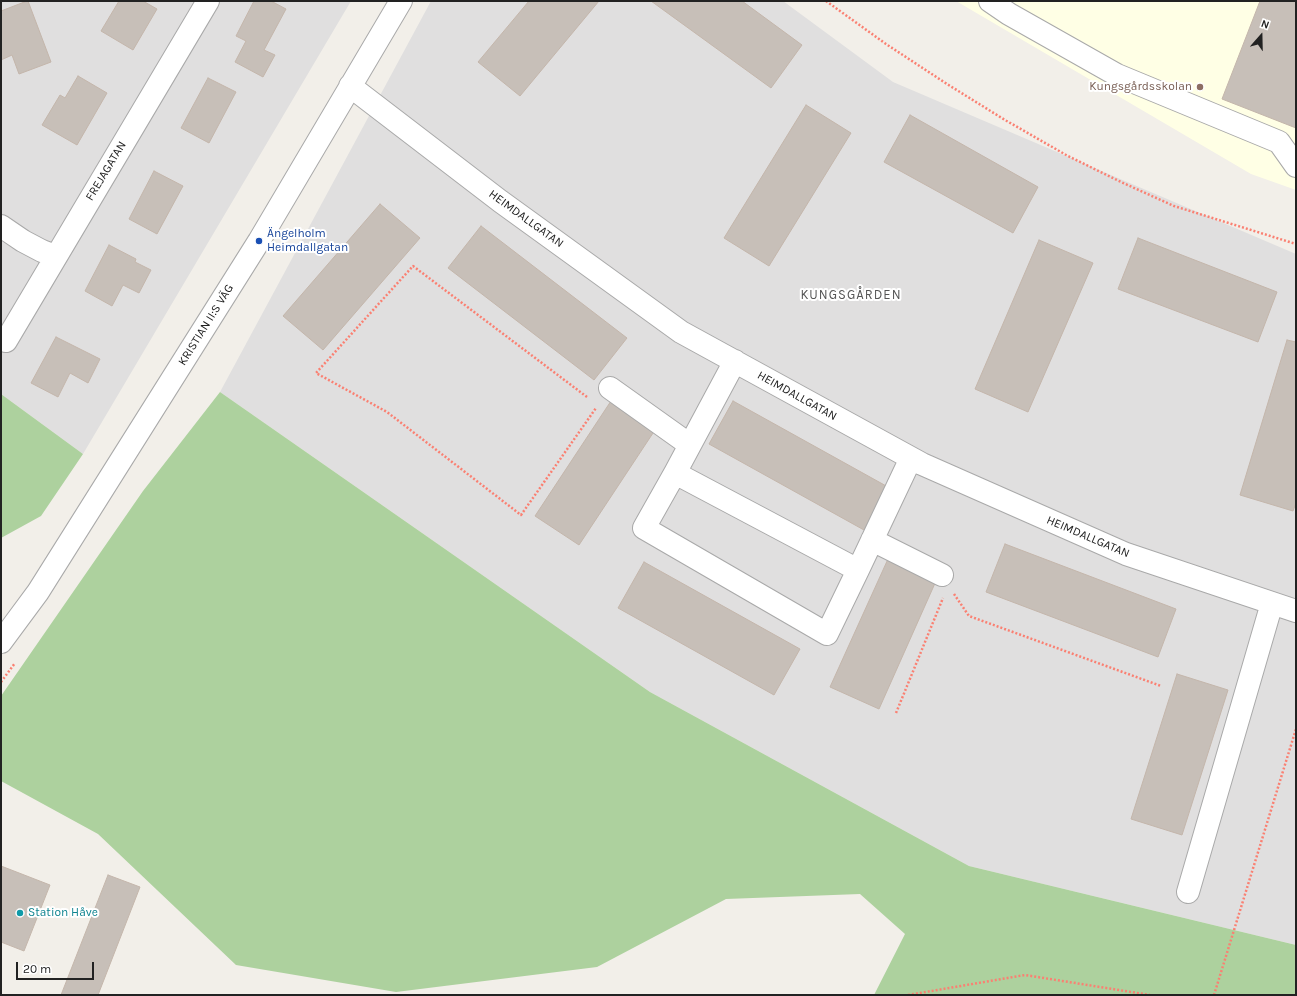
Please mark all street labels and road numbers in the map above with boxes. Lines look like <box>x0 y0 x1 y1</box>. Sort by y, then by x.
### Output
street label: FREJAGATAN <box>83 139 129 203</box>
street label: HEIMDALLGATAN <box>486 187 566 251</box>
street label: KRISTIAN II:S VÄG <box>175 282 237 368</box>
street label: HEIMDALLGATAN <box>755 368 839 424</box>
street label: HEIMDALLGATAN <box>1044 513 1132 561</box>

